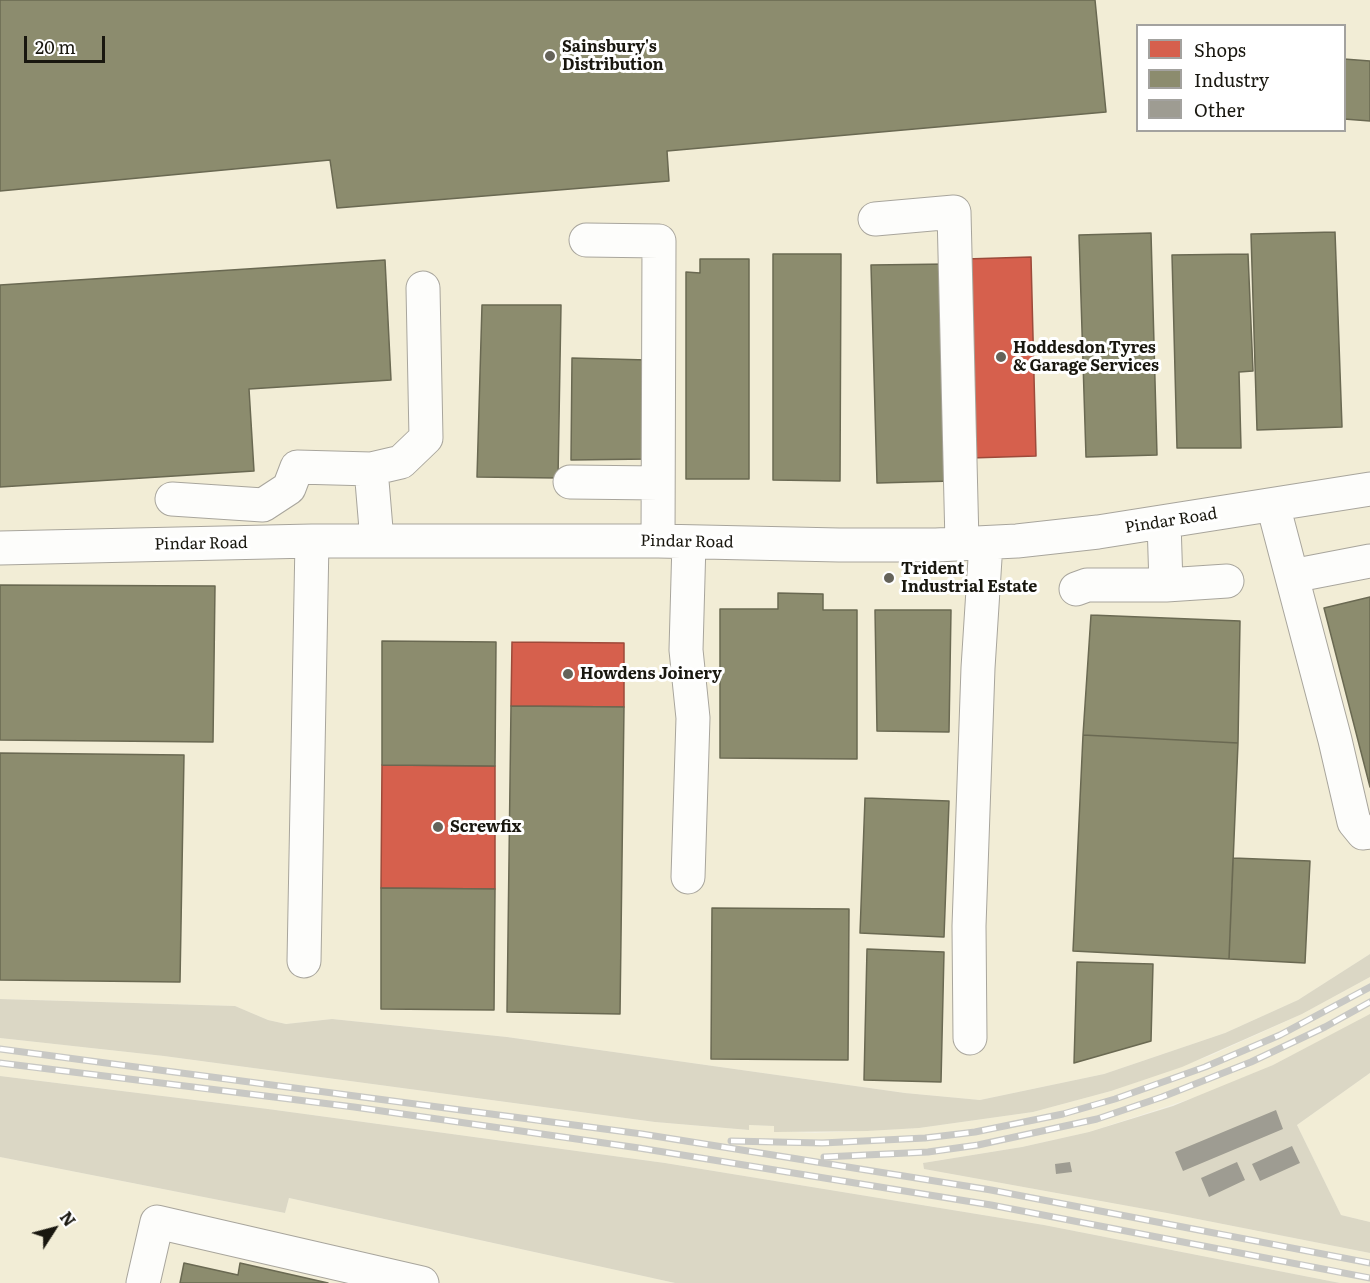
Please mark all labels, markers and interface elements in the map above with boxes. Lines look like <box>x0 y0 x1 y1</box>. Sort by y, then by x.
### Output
scale bar <box>27 24 108 62</box>
legend <box>1136 24 1346 132</box>
text: 20 m <box>35 33 76 60</box>
text: Shops <box>1194 36 1246 63</box>
place label: Sainsbury's Distribution <box>562 37 664 75</box>
marker: Sainsbury's Distribution <box>543 49 557 63</box>
text: Industry <box>1194 66 1269 93</box>
text: Other <box>1194 96 1244 123</box>
place label: Hoddesdon Tyres & Garage Services <box>1013 338 1159 376</box>
marker: Hoddesdon Tyres & Garage Services <box>994 350 1008 364</box>
street label: Pindar Road <box>1123 504 1219 538</box>
street label: Pindar Road <box>640 532 734 552</box>
street label: Pindar Road <box>154 534 248 554</box>
place label: Trident Industrial Estate <box>901 559 1037 597</box>
marker: Trident Industrial Estate <box>882 571 896 585</box>
place label: Howdens Joinery <box>580 664 722 684</box>
marker: Howdens Joinery <box>561 667 575 681</box>
place label: Screwfix <box>450 817 521 837</box>
marker: Screwfix <box>431 820 445 834</box>
north arrow <box>24 1199 84 1259</box>
text: N <box>55 1206 82 1231</box>

